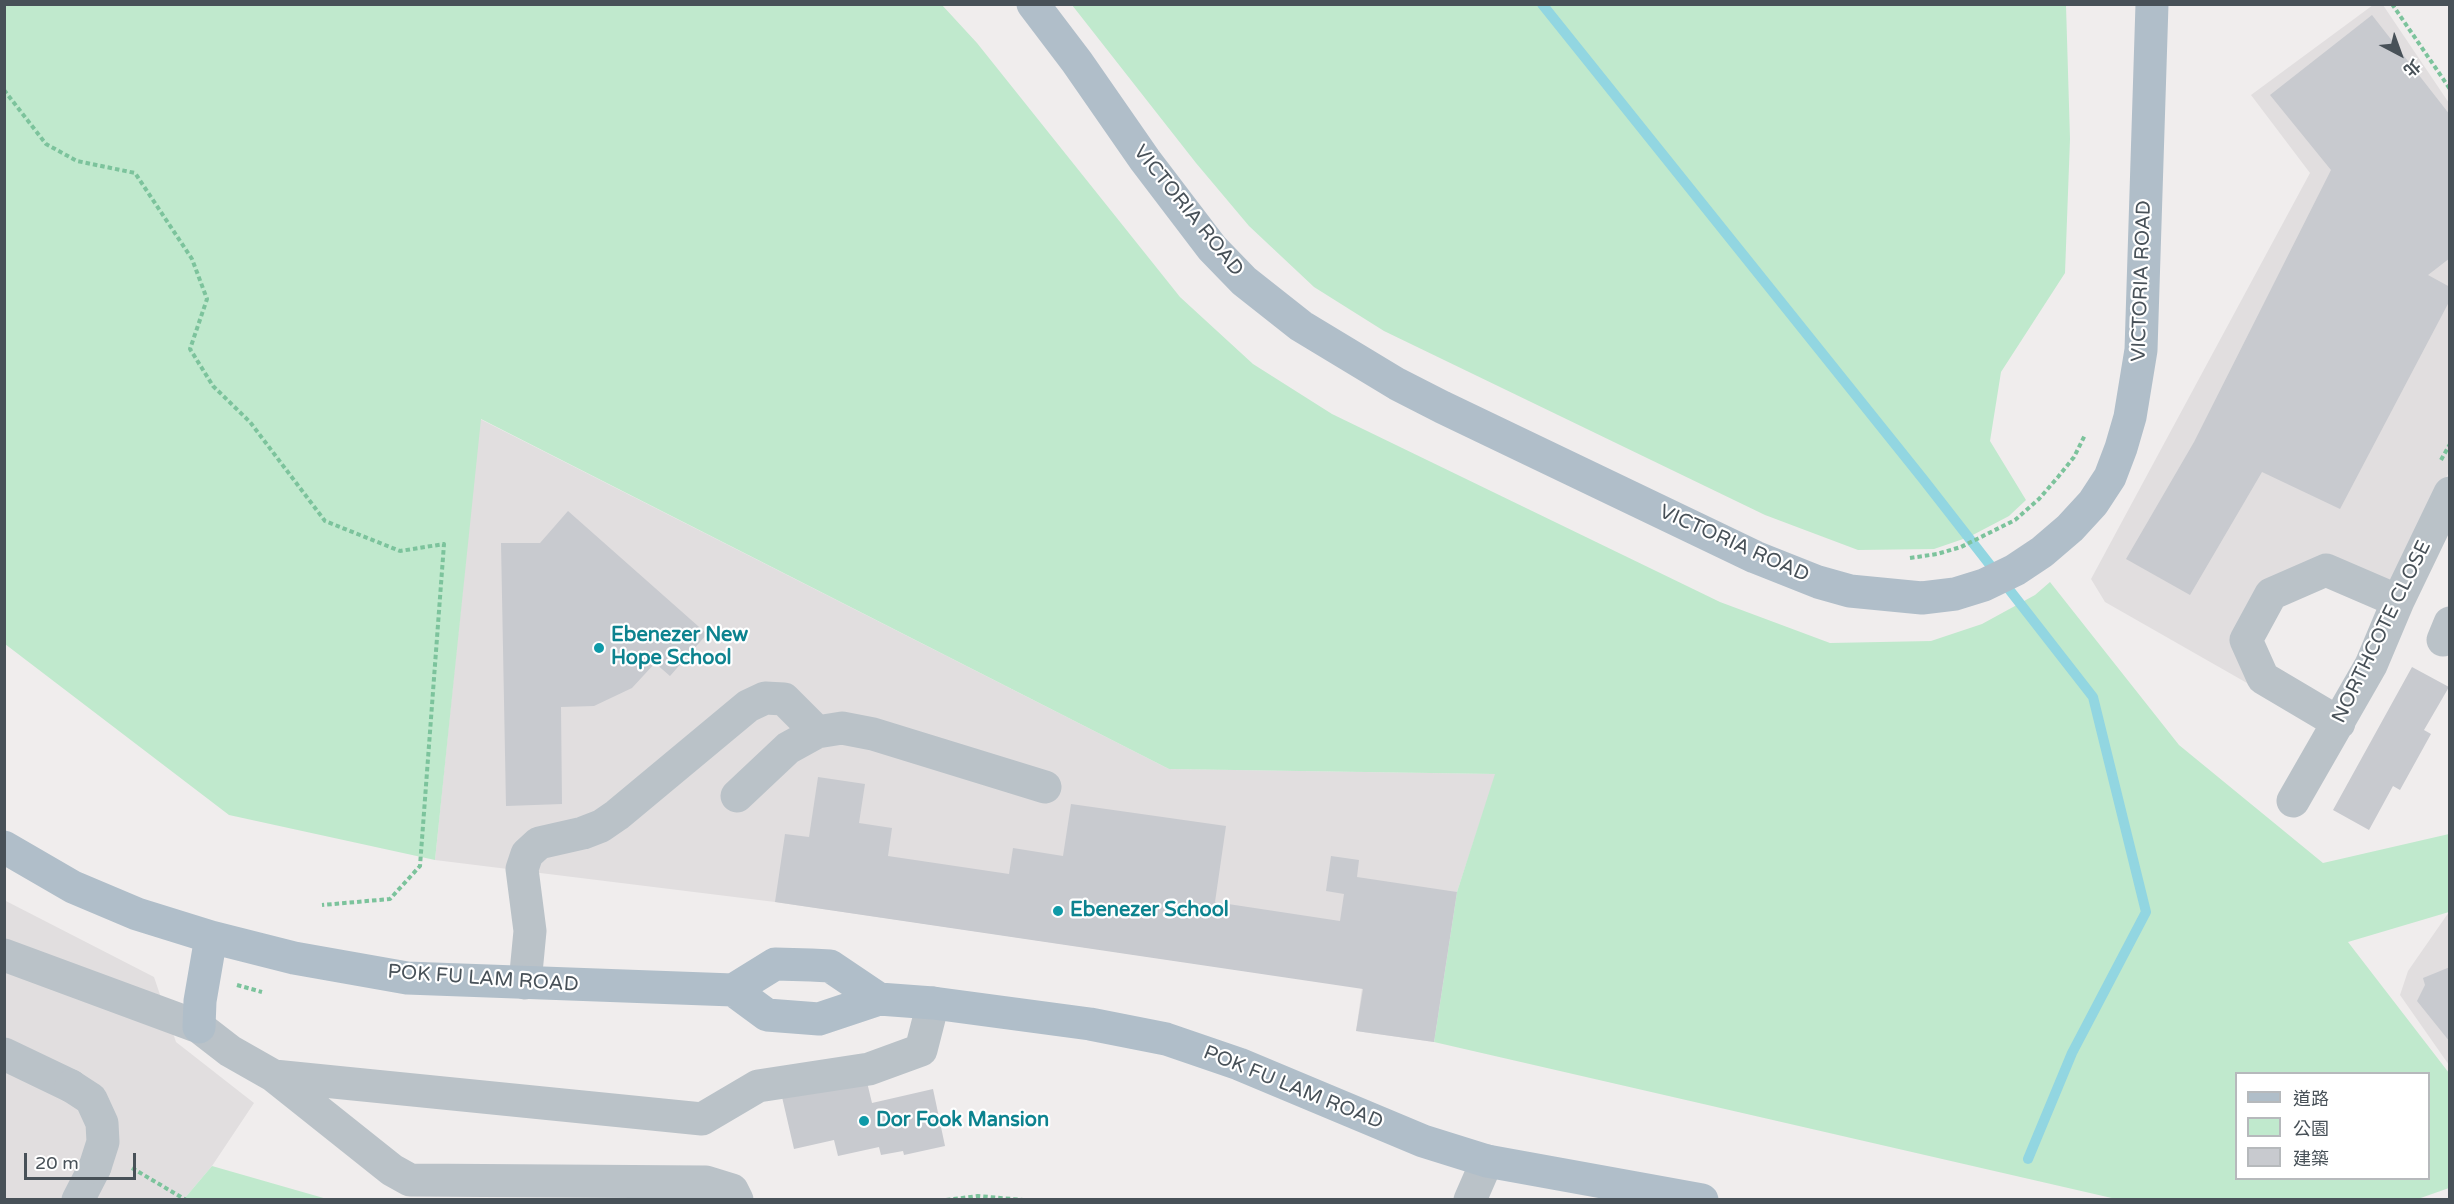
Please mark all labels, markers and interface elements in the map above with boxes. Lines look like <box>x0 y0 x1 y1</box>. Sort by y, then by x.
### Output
north arrow <box>2370 24 2430 84</box>
text: 北 <box>2399 55 2424 80</box>
street label: VICTORIA ROAD <box>1128 141 1248 281</box>
street label: VICTORIA ROAD <box>2127 200 2157 362</box>
street label: VICTORIA ROAD <box>1655 500 1813 588</box>
street label: NORTHCOTE CLOSE <box>2327 537 2437 727</box>
place label: Ebenezer New Hope School <box>611 624 748 671</box>
marker: Ebenezer New Hope School <box>592 641 606 655</box>
place label: Ebenezer School <box>1070 899 1229 923</box>
marker: Ebenezer School <box>1051 904 1065 918</box>
street label: POK FU LAM ROAD <box>387 960 579 998</box>
street label: POK FU LAM ROAD <box>1200 1041 1386 1135</box>
legend <box>2235 1072 2430 1180</box>
text: 道路 <box>2293 1088 2329 1110</box>
place label: Dor Fook Mansion <box>876 1109 1049 1133</box>
marker: Dor Fook Mansion <box>857 1114 871 1128</box>
text: 公園 <box>2293 1118 2329 1140</box>
scale bar <box>27 1141 140 1179</box>
text: 建築 <box>2293 1148 2329 1170</box>
text: 20 m <box>35 1152 79 1174</box>

